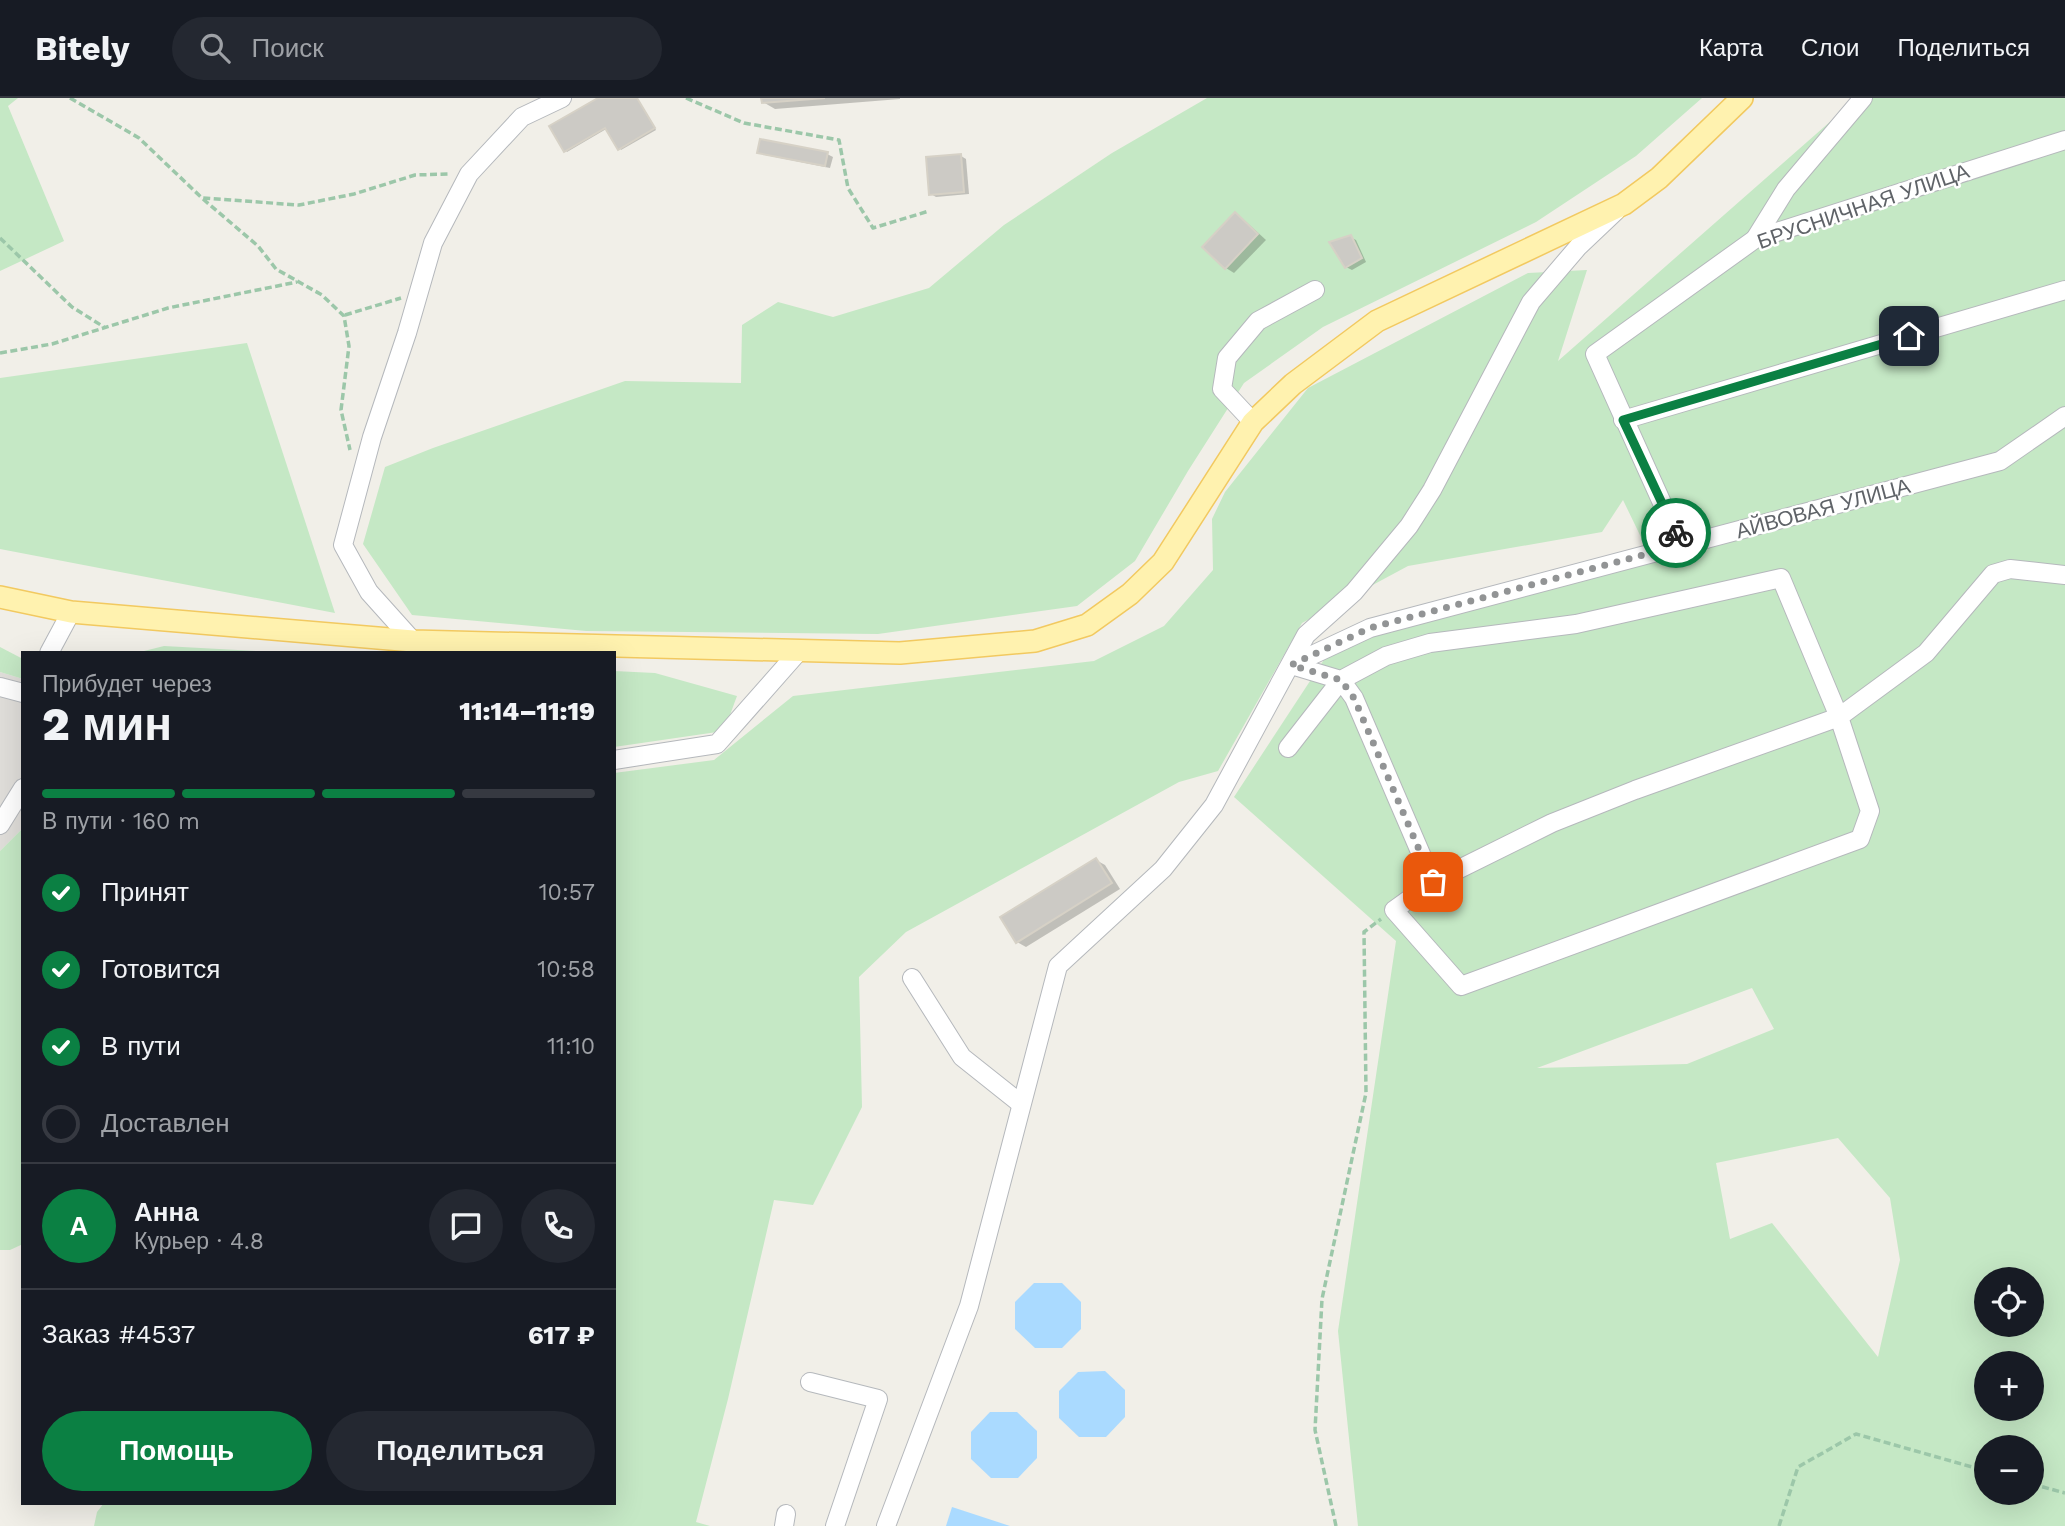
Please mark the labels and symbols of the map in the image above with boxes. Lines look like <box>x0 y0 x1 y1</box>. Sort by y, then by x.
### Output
street label: БРУСНИЧНАЯ УЛИЦА <box>1754 158 1972 254</box>
pin <box>1879 306 1939 366</box>
street label: АЙВОВАЯ УЛИЦА <box>1733 473 1913 543</box>
courier <box>1641 498 1711 568</box>
pin <box>1403 852 1463 912</box>

